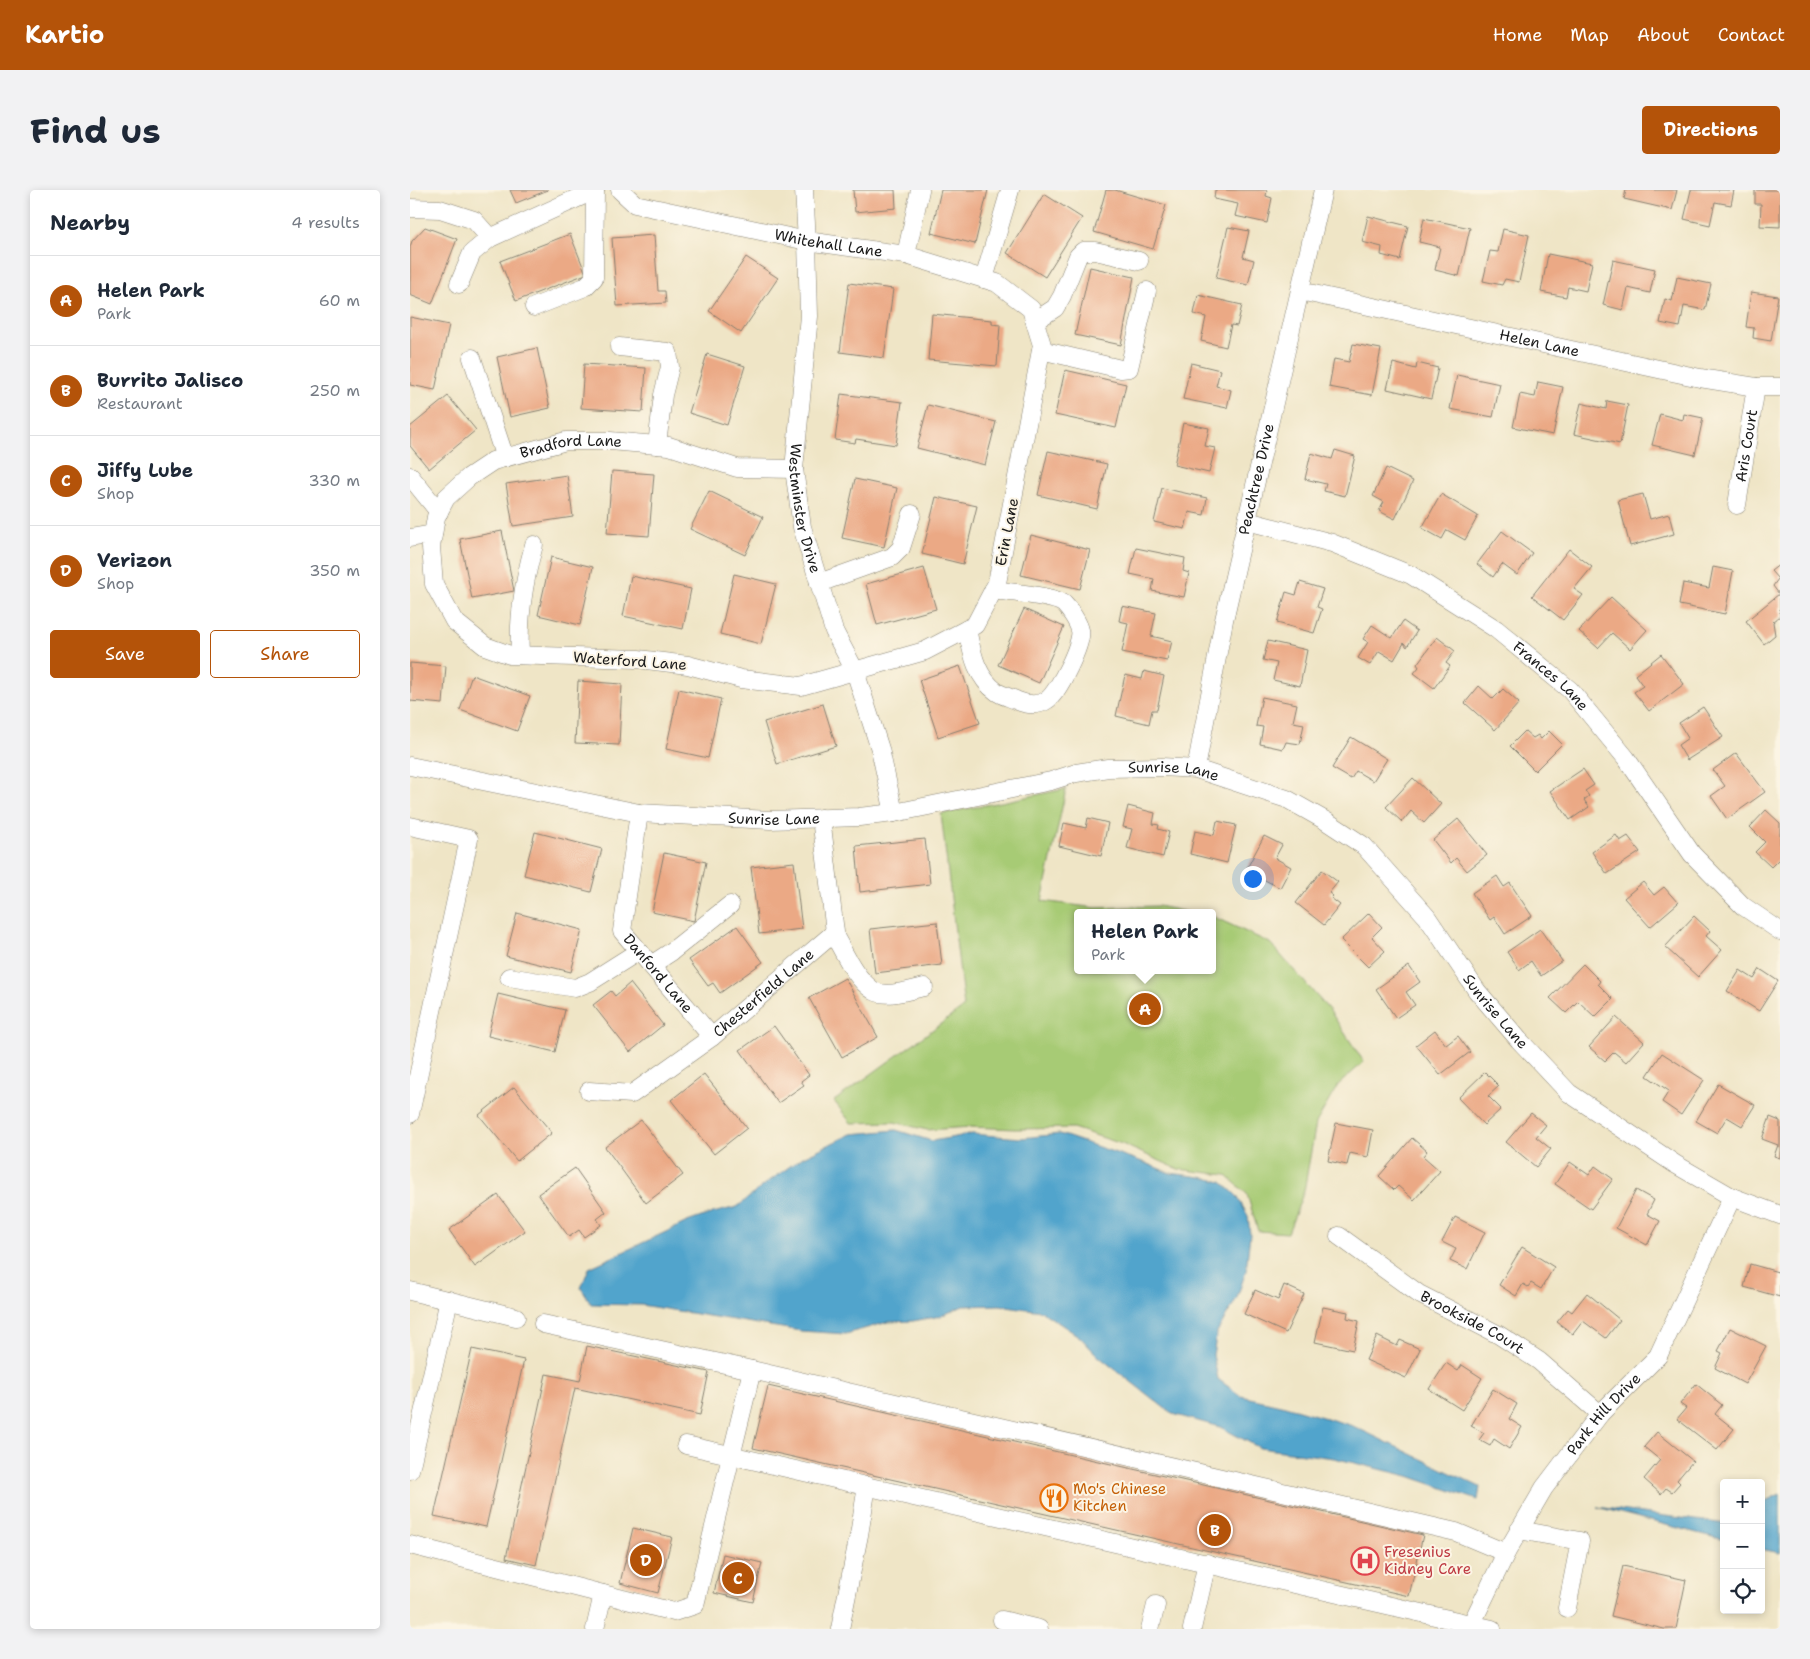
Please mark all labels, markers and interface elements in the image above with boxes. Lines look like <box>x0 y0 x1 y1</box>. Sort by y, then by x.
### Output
text: Kartio <box>25 19 104 51</box>
text: Home <box>1493 23 1542 47</box>
text: Map <box>1570 23 1609 47</box>
text: About <box>1637 23 1690 47</box>
text: Contact <box>1718 23 1785 47</box>
button: Directions <box>1642 106 1780 154</box>
text: Find us <box>30 107 161 154</box>
text: Nearby <box>50 209 130 237</box>
text: 4 results <box>291 212 360 233</box>
street label: Whitehall Lane <box>772 224 884 262</box>
text: Helen Park <box>97 278 205 303</box>
text: A <box>60 290 72 311</box>
text: 60 m <box>319 290 360 311</box>
text: Park <box>97 303 131 324</box>
street label: Helen Lane <box>1498 325 1581 361</box>
text: Burrito Jalisco <box>97 368 243 393</box>
text: B <box>61 380 71 401</box>
text: 250 m <box>309 380 360 401</box>
text: Restaurant <box>97 393 183 414</box>
street label: Aris Court <box>1731 408 1762 484</box>
street label: Peachtree Drive <box>1234 422 1279 537</box>
street label: Bradford Lane <box>518 431 623 463</box>
street label: Westminster Drive <box>784 442 826 576</box>
text: Jiffy Lube <box>97 458 193 483</box>
text: C <box>61 470 71 491</box>
text: 330 m <box>308 470 360 491</box>
text: Shop <box>97 483 134 504</box>
street label: Erin Lane <box>991 496 1023 568</box>
text: Verizon <box>97 548 172 573</box>
text: D <box>60 560 72 581</box>
text: 350 m <box>309 560 360 581</box>
text: Shop <box>97 573 134 594</box>
button: Save <box>50 630 200 678</box>
button: Share <box>210 630 360 678</box>
street label: Frances Lane <box>1509 637 1593 715</box>
street label: Waterford Lane <box>572 647 688 675</box>
street label: Sunrise Lane <box>1128 757 1222 786</box>
street label: Sunrise Lane <box>728 808 820 830</box>
your location <box>1240 866 1266 892</box>
popup <box>1074 909 1216 974</box>
text: Helen Park <box>1091 919 1199 944</box>
street label: Danford Lane <box>619 930 697 1017</box>
street label: Chesterfield Lane <box>709 944 818 1042</box>
text: Park <box>1091 944 1125 965</box>
street label: Sunrise Lane <box>1458 970 1532 1053</box>
pin: A <box>1129 990 1161 1028</box>
street label: Brookside Court <box>1417 1286 1528 1359</box>
street label: Park Hill Drive <box>1562 1369 1645 1459</box>
place label: Mo's Chinese Kitchen <box>1073 1479 1166 1516</box>
map controls <box>1720 1479 1765 1614</box>
button: + <box>1720 1479 1765 1524</box>
restaurant icon: Mo's Chinese Kitchen <box>1039 1483 1069 1513</box>
pin: B <box>1199 1511 1231 1549</box>
button: − <box>1720 1524 1765 1569</box>
pin: D <box>630 1541 662 1579</box>
place label: Fresenius Kidney Care <box>1384 1542 1471 1579</box>
hospital icon: Fresenius Kidney Care <box>1350 1546 1380 1576</box>
pin: C <box>722 1559 754 1597</box>
button: locate <box>1720 1569 1765 1614</box>

